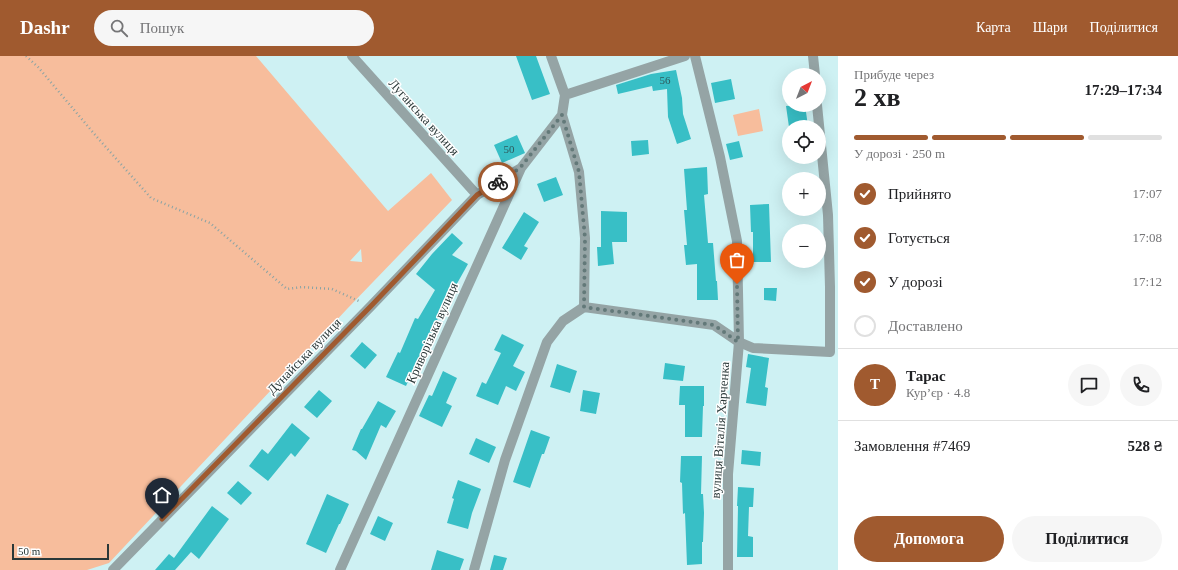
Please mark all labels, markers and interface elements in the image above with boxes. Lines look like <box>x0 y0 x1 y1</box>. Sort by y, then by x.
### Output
search box <box>94 10 374 46</box>
text: Dashr <box>20 17 70 38</box>
icon: search <box>108 17 130 39</box>
text: Пошук <box>140 20 184 36</box>
text: Карта <box>976 20 1011 35</box>
text: Шари <box>1033 20 1068 35</box>
text: Поділитися <box>1090 20 1158 35</box>
text: Прибуде через <box>854 67 934 82</box>
north arrow <box>782 68 826 112</box>
map controls <box>782 68 826 268</box>
house number: 56 <box>660 74 671 86</box>
street label: Луганська вулиця <box>386 76 462 158</box>
text: 17:29–17:34 <box>1085 82 1162 98</box>
text: 2 хв <box>854 83 901 112</box>
button: locate <box>782 120 826 164</box>
house number: 50 <box>504 143 515 155</box>
text: У дорозі · 250 m <box>854 146 945 161</box>
courier <box>478 162 518 202</box>
icon: bike <box>487 171 509 193</box>
button: + <box>782 172 826 216</box>
icon: check <box>854 183 876 205</box>
text: Прийнято <box>888 186 951 202</box>
text: 17:07 <box>1132 186 1162 201</box>
button: − <box>782 224 826 268</box>
icon: check <box>854 227 876 249</box>
text: Готується <box>888 230 950 246</box>
text: 17:08 <box>1132 230 1162 245</box>
pin <box>720 243 754 284</box>
icon: bag <box>726 249 748 271</box>
icon: check <box>854 271 876 293</box>
text: У дорозі <box>888 274 943 290</box>
text: 17:12 <box>1132 274 1162 289</box>
street label: Криворізька вулиця <box>403 280 461 386</box>
street label: Дунайська вулиця <box>264 315 344 397</box>
text: Доставлено <box>888 318 963 334</box>
street label: вулиця Віталія Харченка <box>708 361 732 499</box>
button: chat <box>1068 364 1110 406</box>
button: phone <box>1120 364 1162 406</box>
text: Тарас <box>906 368 946 384</box>
text: Т <box>870 376 880 392</box>
text: Кур’єр · 4.8 <box>906 385 970 400</box>
text: Замовлення #7469 <box>854 438 970 454</box>
text: 528 ₴ <box>1127 438 1162 454</box>
pin <box>145 478 179 519</box>
icon: home <box>151 484 173 506</box>
button: Допомога <box>854 516 1004 562</box>
button: Поділитися <box>1012 516 1162 562</box>
scale bar <box>12 542 109 561</box>
text: 50 m <box>18 545 40 557</box>

